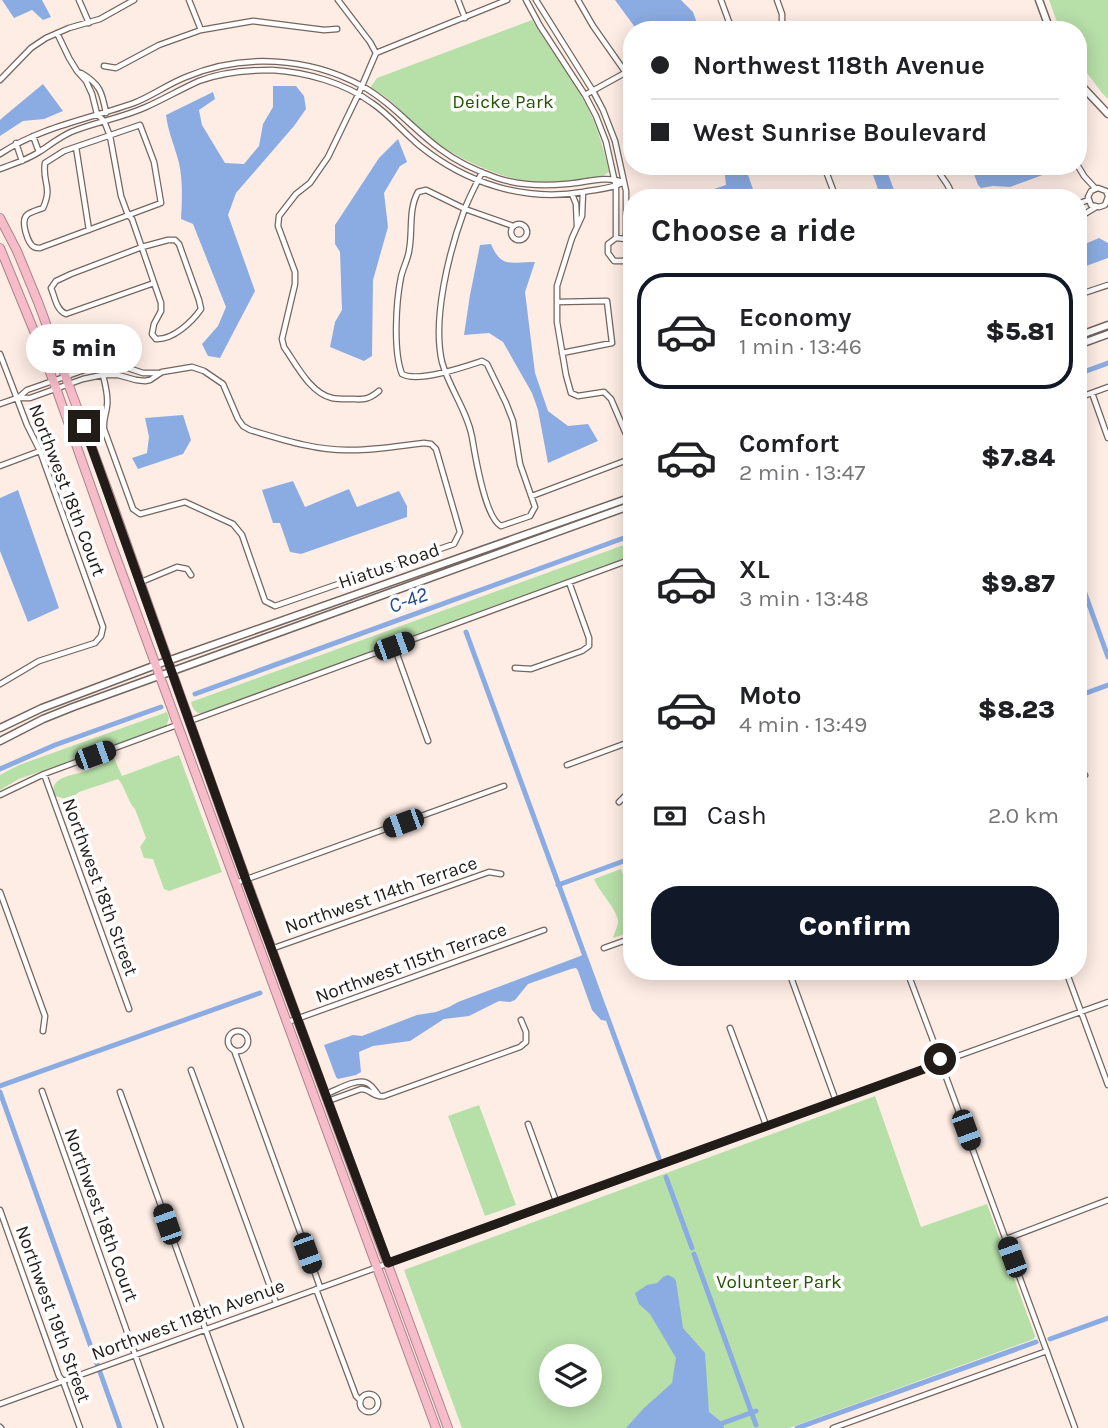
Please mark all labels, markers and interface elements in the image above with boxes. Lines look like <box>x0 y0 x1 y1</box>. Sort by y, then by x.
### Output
text: Northwest 118th Avenue <box>693 50 985 81</box>
park label: Deicke Park <box>452 91 554 113</box>
text: West Sunrise Boulevard <box>693 117 987 148</box>
text: Choose a ride <box>651 212 856 249</box>
icon: car <box>655 300 718 363</box>
text: Economy <box>739 302 851 333</box>
text: $5.81 <box>986 316 1055 347</box>
callout: 5 min <box>26 324 142 374</box>
text: 1 min · 13:46 <box>739 333 862 360</box>
text: 5 min <box>51 335 117 362</box>
street label: Northwest 18th Court <box>24 401 110 579</box>
route end <box>68 410 100 442</box>
icon: car <box>655 426 718 489</box>
text: Comfort <box>739 428 840 459</box>
text: $7.84 <box>981 442 1055 473</box>
text: 2 min · 13:47 <box>739 459 865 486</box>
street label: Hiatus Road <box>335 538 443 594</box>
icon: car <box>655 552 718 615</box>
text: XL <box>739 554 770 585</box>
text: $9.87 <box>981 568 1055 599</box>
water label: C-42 <box>385 582 431 618</box>
text: 3 min · 13:48 <box>739 585 869 612</box>
car <box>371 629 418 663</box>
icon: car <box>655 678 718 741</box>
text: Moto <box>739 680 801 711</box>
text: $8.23 <box>978 694 1055 725</box>
text: 4 min · 13:49 <box>739 711 867 738</box>
car <box>72 738 119 772</box>
street label: Northwest 18th Street <box>58 795 142 979</box>
icon: cash <box>651 797 689 835</box>
text: Cash <box>707 800 767 831</box>
text: 2.0 km <box>988 802 1059 829</box>
car <box>380 806 427 840</box>
street label: Northwest 114th Terrace <box>282 852 480 938</box>
button: Confirm <box>651 886 1059 966</box>
street label: Northwest 115th Terrace <box>312 918 510 1008</box>
route start <box>924 1043 956 1075</box>
car <box>949 1107 984 1153</box>
street label: Northwest 18th Court <box>59 1125 143 1305</box>
car <box>151 1201 184 1247</box>
street label: Northwest 19th Street <box>11 1223 95 1405</box>
car <box>290 1230 325 1276</box>
car <box>995 1234 1030 1280</box>
park label: Volunteer Park <box>716 1271 842 1293</box>
street label: Northwest 118th Avenue <box>88 1275 288 1365</box>
map controls <box>539 1344 602 1407</box>
button: layers <box>539 1344 602 1407</box>

